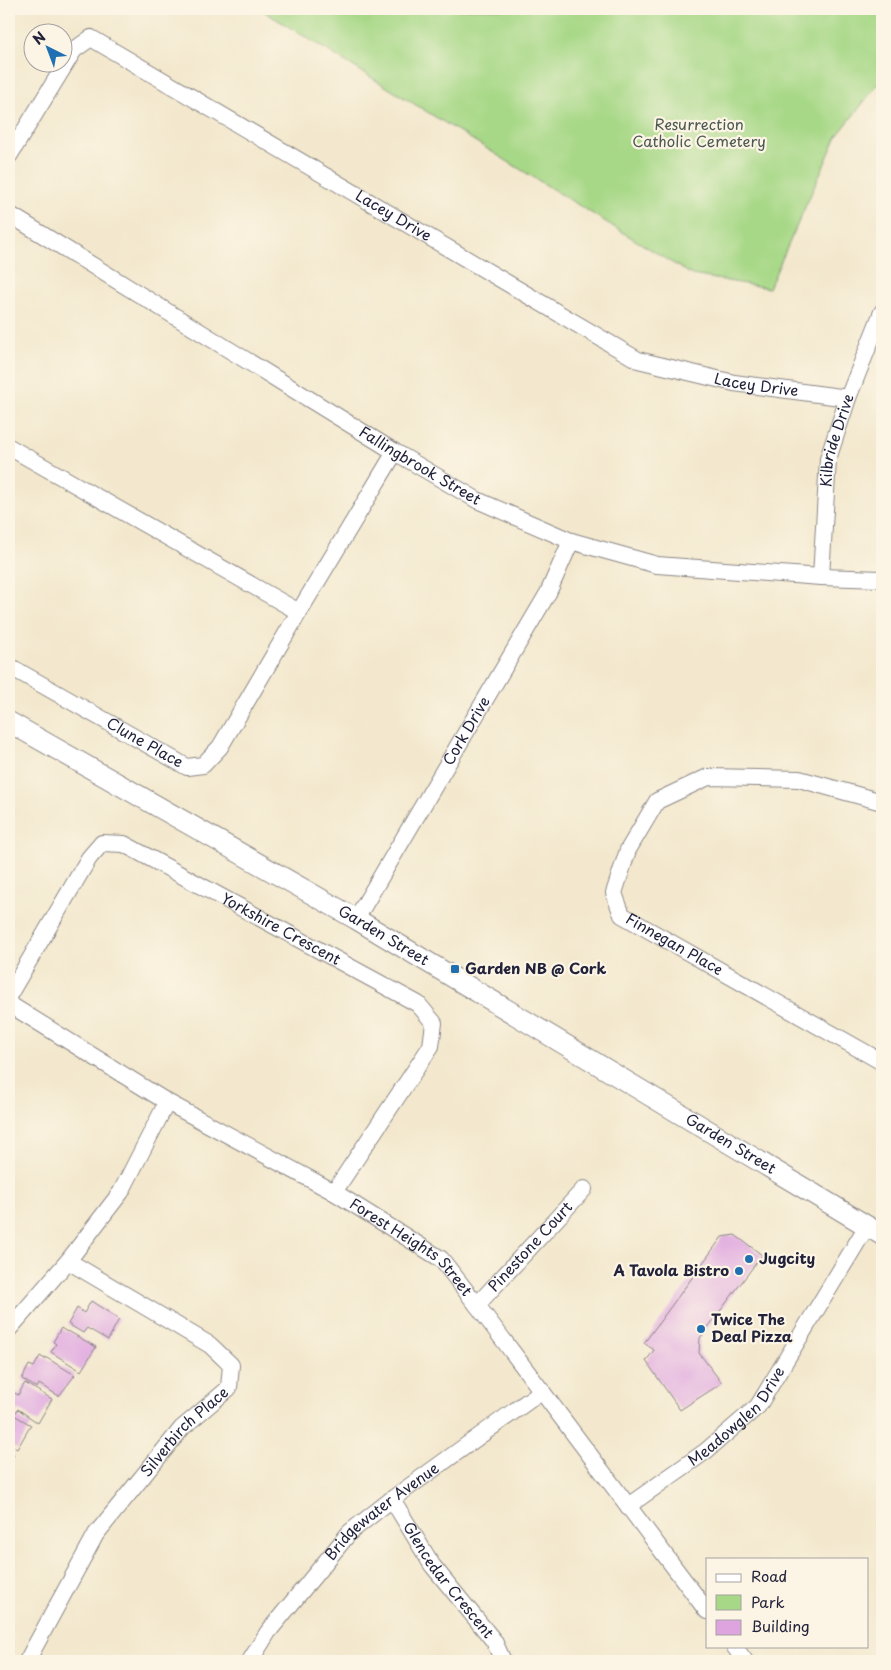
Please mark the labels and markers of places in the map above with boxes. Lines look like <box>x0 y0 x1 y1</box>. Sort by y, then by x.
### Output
place label: Garden NB @ Cork <box>465 956 606 979</box>
marker: Garden NB @ Cork <box>449 963 461 975</box>
place label: Jugcity <box>759 1246 815 1269</box>
marker: Jugcity <box>743 1253 755 1265</box>
place label: A Tavola Bistro <box>612 1258 729 1281</box>
marker: A Tavola Bistro <box>733 1265 745 1277</box>
place label: Twice The Deal Pizza <box>711 1307 793 1347</box>
marker: Twice The Deal Pizza <box>695 1323 707 1335</box>

